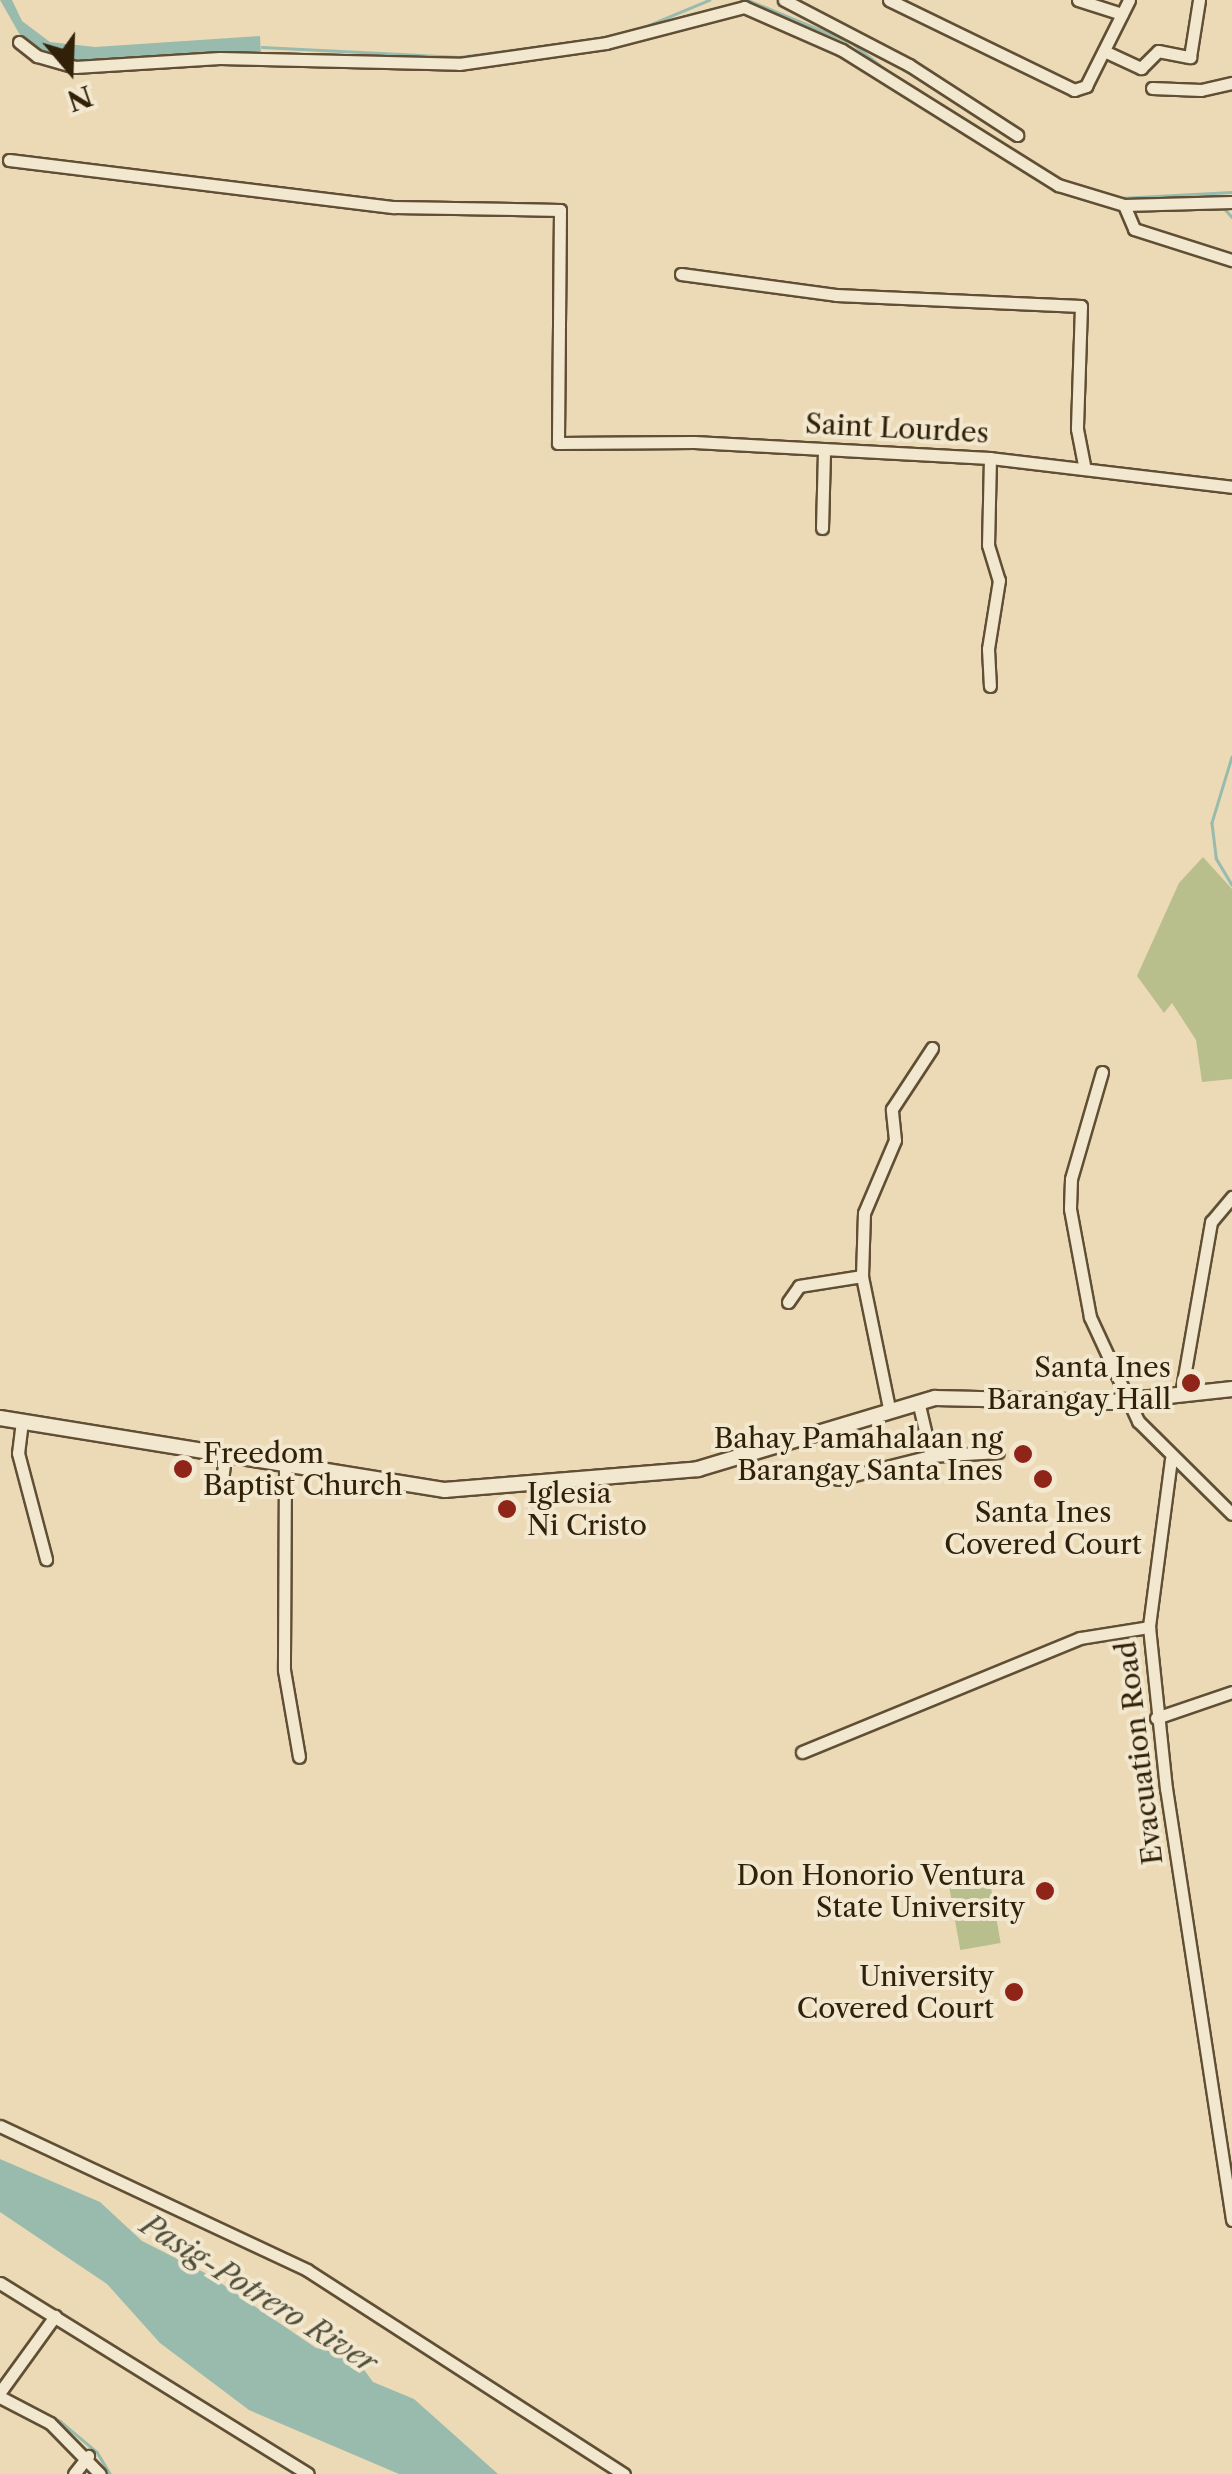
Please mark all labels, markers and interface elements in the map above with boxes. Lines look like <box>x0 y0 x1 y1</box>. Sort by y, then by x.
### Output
north arrow <box>20 20 120 120</box>
text: N <box>63 78 97 118</box>
street label: Saint Lourdes <box>804 406 990 450</box>
place label: Santa Ines Barangay Hall <box>986 1350 1171 1416</box>
marker: Santa Ines Barangay Hall <box>1180 1372 1202 1394</box>
place label: Bahay Pamahalaan ng Barangay Santa Ines <box>713 1421 1003 1487</box>
place label: Freedom Baptist Church <box>203 1436 402 1502</box>
marker: Bahay Pamahalaan ng Barangay Santa Ines <box>1012 1443 1034 1465</box>
marker: Freedom Baptist Church <box>172 1458 194 1480</box>
marker: Santa Ines Covered Court <box>1032 1468 1054 1490</box>
place label: Iglesia Ni Cristo <box>527 1476 647 1542</box>
place label: Santa Ines Covered Court <box>944 1495 1142 1561</box>
marker: Iglesia Ni Cristo <box>496 1498 518 1520</box>
street label: Evacuation Road <box>1109 1639 1169 1867</box>
place label: Don Honorio Ventura State University <box>736 1858 1025 1924</box>
marker: Don Honorio Ventura State University <box>1034 1880 1056 1902</box>
place label: University Covered Court <box>797 1959 994 2025</box>
marker: University Covered Court <box>1003 1981 1025 2003</box>
water label: Pasig-Potrero River <box>134 2207 384 2381</box>

